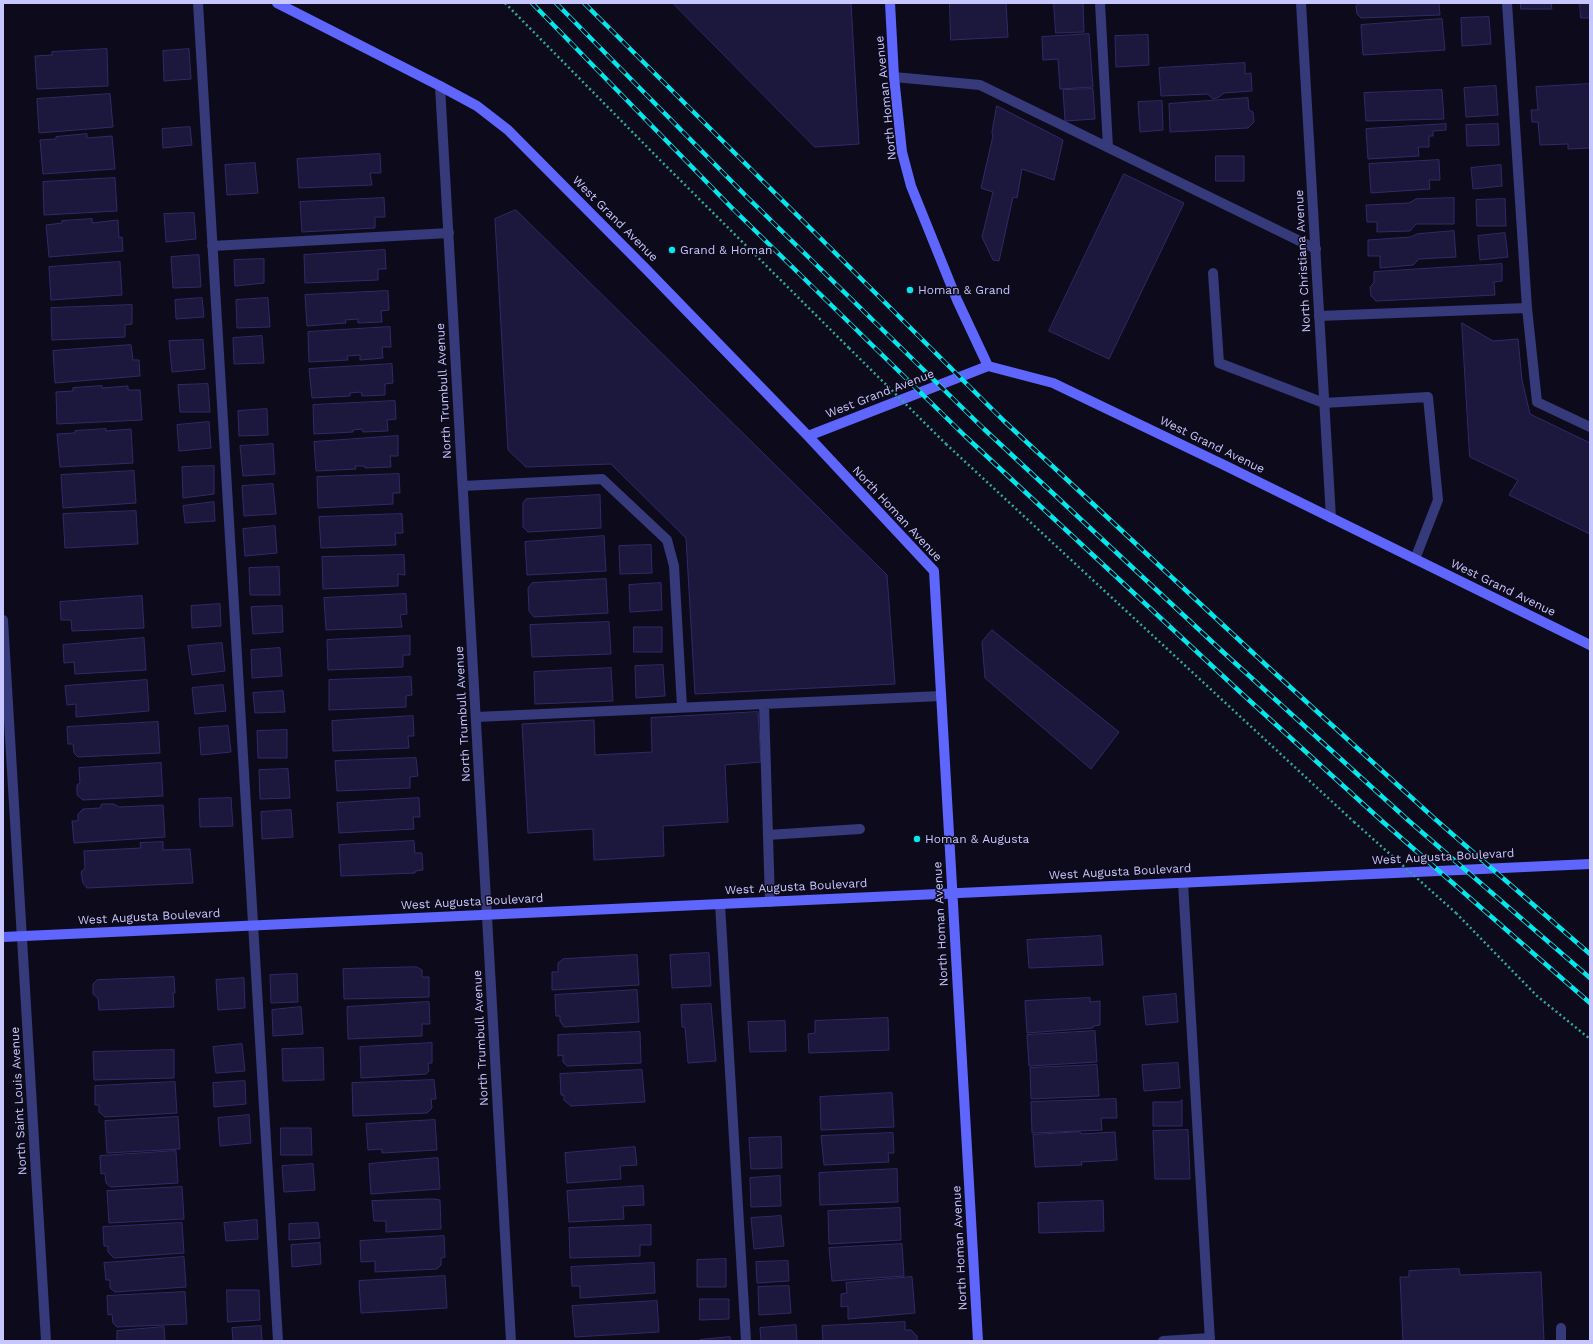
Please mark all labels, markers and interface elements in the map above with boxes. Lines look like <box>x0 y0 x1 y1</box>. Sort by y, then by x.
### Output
street label: North Homan Avenue <box>872 35 900 161</box>
street label: West Grand Avenue <box>569 173 661 265</box>
street label: North Christiana Avenue <box>1292 189 1314 333</box>
place label: Grand & Homan <box>680 243 772 257</box>
marker: Grand & Homan <box>667 245 677 255</box>
place label: Homan & Grand <box>918 283 1010 297</box>
marker: Homan & Grand <box>905 285 915 295</box>
street label: North Trumbull Avenue <box>433 323 455 459</box>
street label: West Grand Avenue <box>824 367 936 421</box>
street label: West Grand Avenue <box>1157 413 1267 477</box>
street label: North Homan Avenue <box>849 463 945 565</box>
street label: West Grand Avenue <box>1448 556 1558 620</box>
street label: North Trumbull Avenue <box>452 646 474 782</box>
place label: Homan & Augusta <box>925 832 1029 846</box>
marker: Homan & Augusta <box>912 834 922 844</box>
street label: West Augusta Boulevard <box>1371 846 1515 868</box>
street label: North Homan Avenue <box>931 861 951 987</box>
street label: West Augusta Boulevard <box>1048 861 1192 883</box>
street label: West Augusta Boulevard <box>724 876 868 898</box>
street label: West Augusta Boulevard <box>400 891 544 913</box>
street label: West Augusta Boulevard <box>77 906 221 928</box>
street label: North Trumbull Avenue <box>470 970 492 1106</box>
street label: North Saint Louis Avenue <box>8 1026 30 1176</box>
street label: North Homan Avenue <box>950 1185 970 1311</box>

